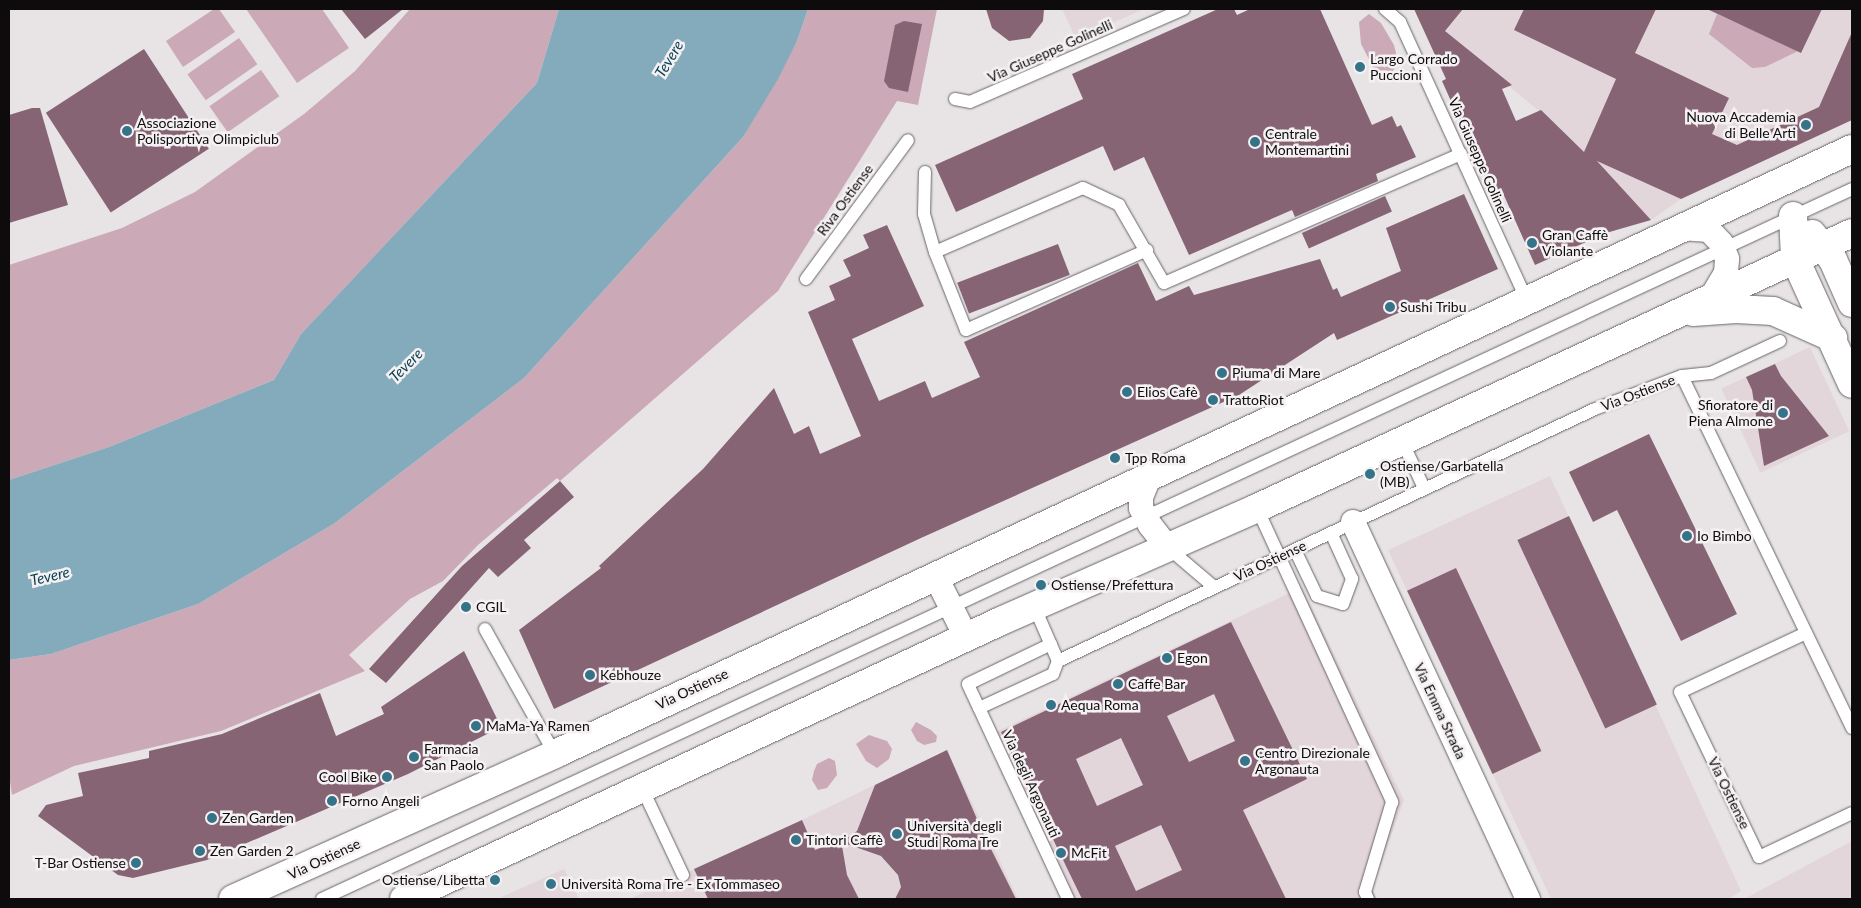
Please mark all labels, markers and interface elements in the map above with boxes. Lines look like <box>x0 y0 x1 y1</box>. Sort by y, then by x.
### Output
street label: Via Giuseppe Golinelli <box>985 16 1115 86</box>
water label: Tevere <box>651 37 687 81</box>
place label: Largo Corrado Puccioni <box>1370 51 1458 84</box>
marker: Largo Corrado Puccioni <box>1354 61 1366 73</box>
street label: Via Giuseppe Golinelli <box>1445 95 1515 225</box>
place label: Nuova Accademia di Belle Arti <box>1686 109 1796 142</box>
place label: Associazione Polisportiva Olimpiclub <box>137 115 279 148</box>
marker: Nuova Accademia di Belle Arti <box>1800 119 1812 131</box>
marker: Associazione Polisportiva Olimpiclub <box>121 125 133 137</box>
place label: Centrale Montemartini <box>1265 126 1349 158</box>
marker: Centrale Montemartini <box>1249 136 1261 148</box>
street label: Riva Ostiense <box>813 161 877 239</box>
place label: Gran Caffè Violante <box>1542 227 1608 260</box>
marker: Gran Caffè Violante <box>1526 237 1538 249</box>
place label: Sushi Tribu <box>1400 299 1467 315</box>
marker: Sushi Tribu <box>1384 301 1396 313</box>
water label: Tevere <box>386 345 426 385</box>
place label: Piuma di Mare <box>1232 365 1320 381</box>
marker: Piuma di Mare <box>1216 367 1228 379</box>
street label: Via Ostiense <box>1599 371 1677 415</box>
place label: Elios Cafè <box>1137 384 1198 400</box>
marker: Elios Cafè <box>1121 386 1133 398</box>
place label: TrattoRiot <box>1223 392 1284 408</box>
marker: TrattoRiot <box>1207 394 1219 406</box>
place label: Sfioratore di Piena Almone <box>1688 397 1773 430</box>
marker: Sfioratore di Piena Almone <box>1777 407 1789 419</box>
place label: Tpp Roma <box>1125 450 1186 466</box>
marker: Tpp Roma <box>1109 452 1121 464</box>
place label: Ostiense/Garbatella (MB) <box>1380 458 1504 491</box>
marker: Ostiense/Garbatella (MB) <box>1364 468 1376 480</box>
place label: Io Bimbo <box>1697 528 1752 544</box>
marker: Io Bimbo <box>1681 530 1693 542</box>
street label: Via Ostiense <box>1231 537 1309 585</box>
water label: Tevere <box>29 563 71 589</box>
place label: Ostiense/Prefettura <box>1051 577 1173 593</box>
marker: Ostiense/Prefettura <box>1035 579 1047 591</box>
place label: CGIL <box>476 599 506 615</box>
marker: CGIL <box>460 601 472 613</box>
place label: Egon <box>1177 650 1208 666</box>
marker: Egon <box>1161 652 1173 664</box>
street label: Via Emma Strada <box>1410 660 1470 762</box>
street label: Via Ostiense <box>653 665 731 713</box>
place label: Kebhouze <box>600 667 661 683</box>
marker: Kebhouze <box>584 669 596 681</box>
place label: Caffe Bar <box>1128 676 1185 692</box>
marker: Caffe Bar <box>1112 678 1124 690</box>
place label: Aequa Roma <box>1061 697 1139 713</box>
marker: Aequa Roma <box>1045 699 1057 711</box>
place label: MaMa-Ya Ramen <box>486 718 590 734</box>
marker: MaMa-Ya Ramen <box>470 720 482 732</box>
street label: Via degli Argonauti <box>999 728 1063 840</box>
place label: Farmacia San Paolo <box>424 741 484 774</box>
place label: Centro Direzionale Argonauta <box>1255 745 1370 778</box>
marker: Farmacia San Paolo <box>408 751 420 763</box>
street label: Via Ostiense <box>1704 754 1754 832</box>
marker: Centro Direzionale Argonauta <box>1239 755 1251 767</box>
place label: Cool Bike <box>319 769 377 785</box>
marker: Cool Bike <box>381 771 393 783</box>
place label: Forno Angeli <box>342 793 420 809</box>
marker: Forno Angeli <box>326 795 338 807</box>
place label: Zen Garden <box>222 810 294 826</box>
marker: Zen Garden <box>206 812 218 824</box>
place label: Università degli Studi Roma Tre <box>907 818 1002 850</box>
marker: Università degli Studi Roma Tre <box>891 828 903 840</box>
place label: Tintori Caffè <box>806 832 883 848</box>
marker: Tintori Caffè <box>790 834 802 846</box>
street label: Via Ostiense <box>285 835 363 883</box>
place label: Zen Garden 2 <box>210 843 294 859</box>
marker: Zen Garden 2 <box>194 845 206 857</box>
place label: McFit <box>1071 845 1107 861</box>
marker: McFit <box>1055 847 1067 859</box>
place label: T-Bar Ostiense <box>34 855 126 871</box>
marker: T-Bar Ostiense <box>130 857 142 869</box>
place label: Ostiense/Libetta <box>382 872 485 888</box>
marker: Ostiense/Libetta <box>489 874 501 886</box>
place label: Università Roma Tre - Ex Tommaseo <box>561 876 781 892</box>
marker: Università Roma Tre - Ex Tommaseo <box>545 878 557 890</box>

